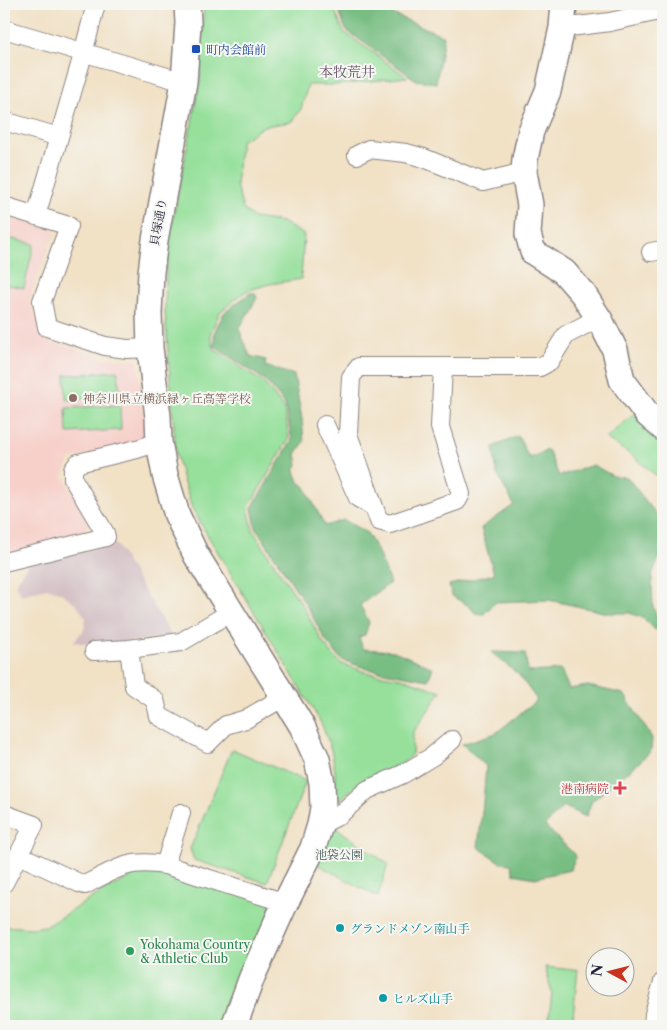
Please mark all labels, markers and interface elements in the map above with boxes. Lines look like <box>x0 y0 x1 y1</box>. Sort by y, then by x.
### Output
place label: 町内会館前 <box>206 42 266 57</box>
marker: 町内会館前 <box>190 43 202 55</box>
district label: 本牧荒井 <box>319 63 375 81</box>
street label: 貝塚通り <box>146 197 170 247</box>
place label: 神奈川県立横浜緑ヶ丘高等学校 <box>83 391 251 406</box>
marker: 神奈川県立横浜緑ヶ丘高等学校 <box>67 392 79 404</box>
place label: 港南病院 <box>561 781 609 796</box>
marker: 港南病院 <box>613 781 627 795</box>
park label: 池袋公園 <box>315 847 363 862</box>
place label: グランドメゾン南山手 <box>350 921 470 936</box>
marker: グランドメゾン南山手 <box>334 922 346 934</box>
place label: Yokohama Country & Athletic Club <box>139 937 251 966</box>
marker: Yokohama Country & Athletic Club <box>124 945 136 957</box>
north arrow <box>584 948 634 998</box>
text: N <box>587 963 607 978</box>
place label: ヒルズ山手 <box>393 991 453 1006</box>
marker: ヒルズ山手 <box>377 992 389 1004</box>

